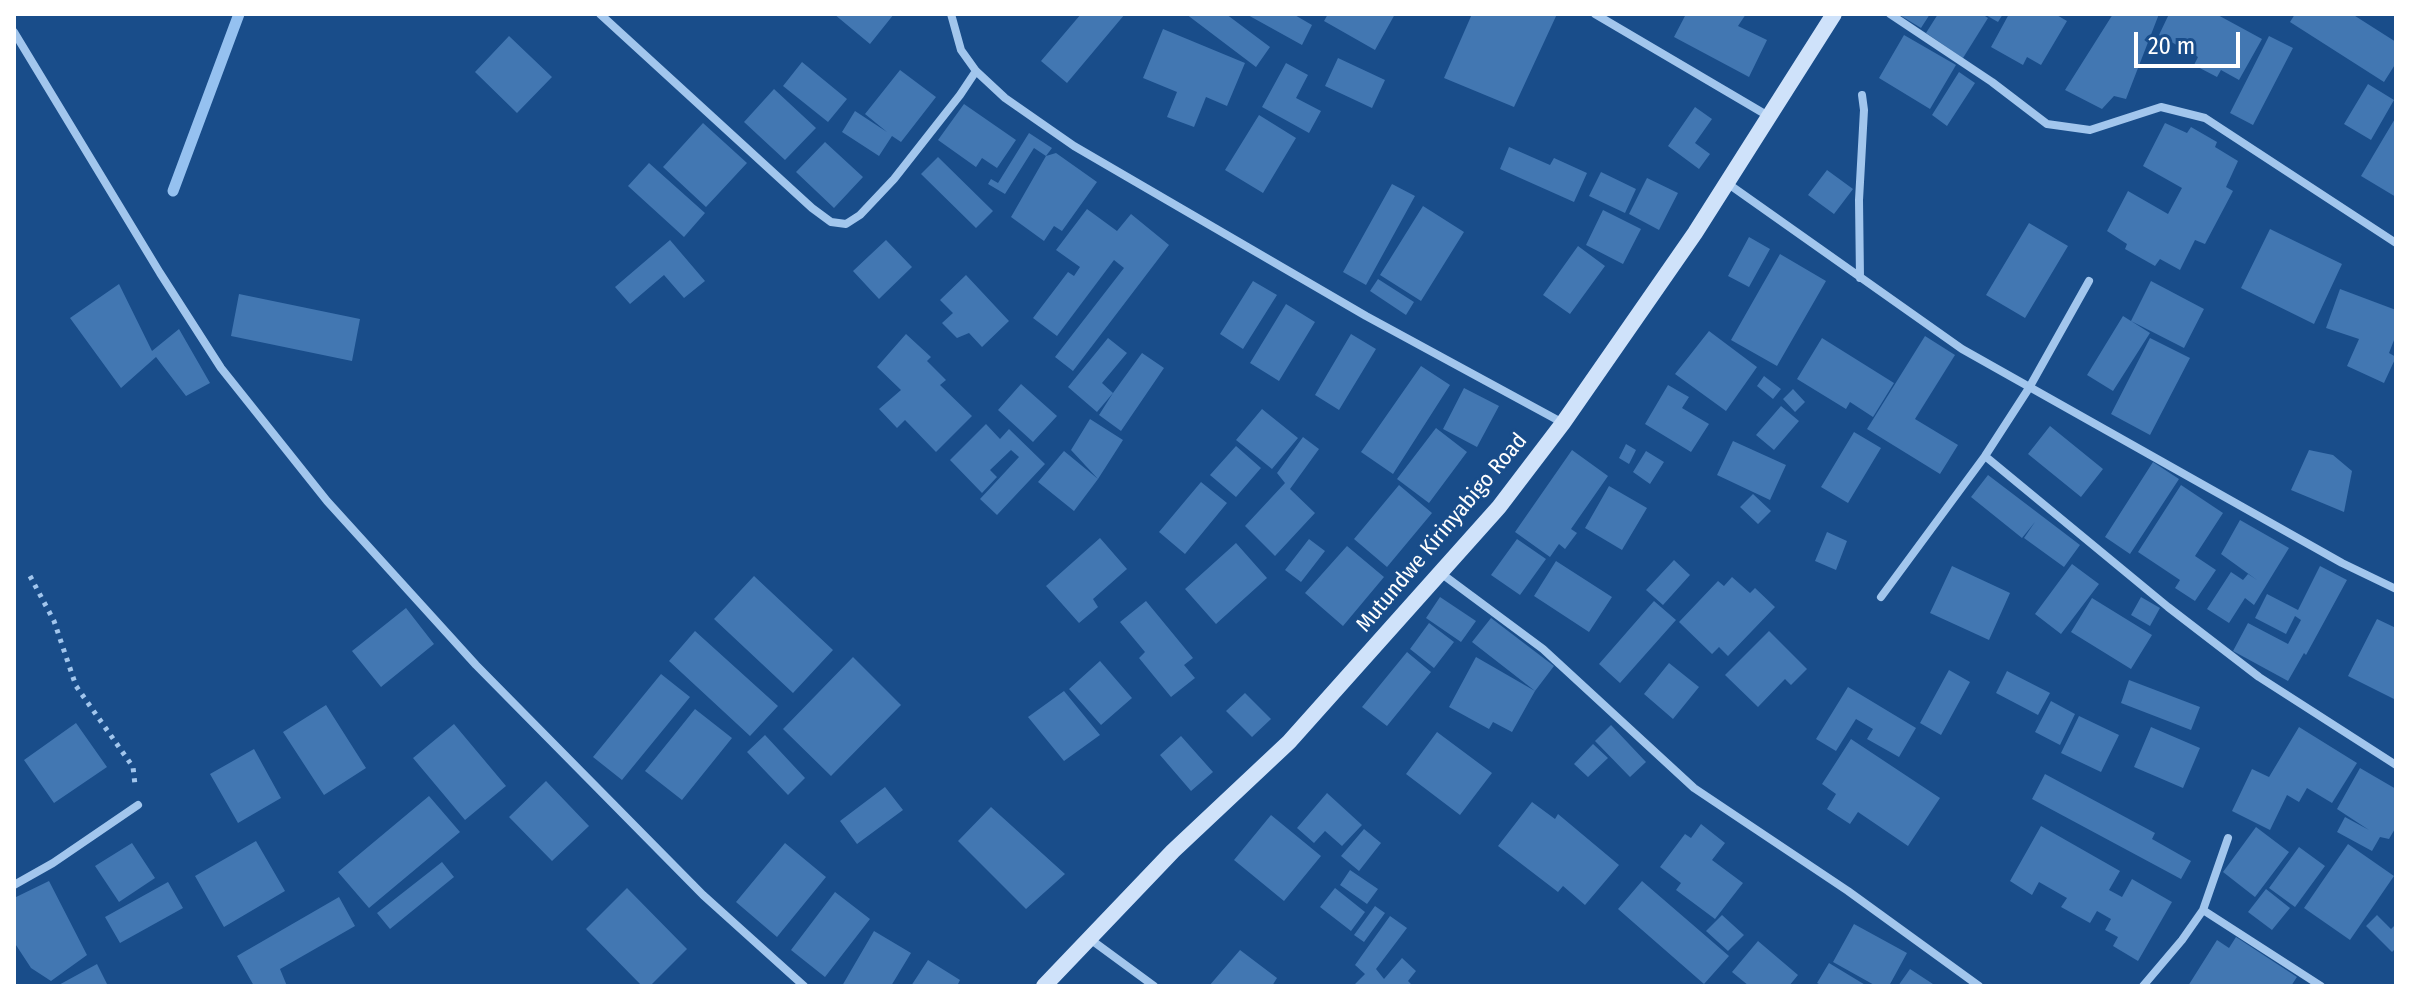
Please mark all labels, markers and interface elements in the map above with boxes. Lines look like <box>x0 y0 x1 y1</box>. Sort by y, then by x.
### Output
scale bar <box>2138 16 2244 66</box>
text: 20 m <box>2148 32 2195 60</box>
street label: Mutundwe Kirinyabigo Road <box>1351 428 1533 638</box>

